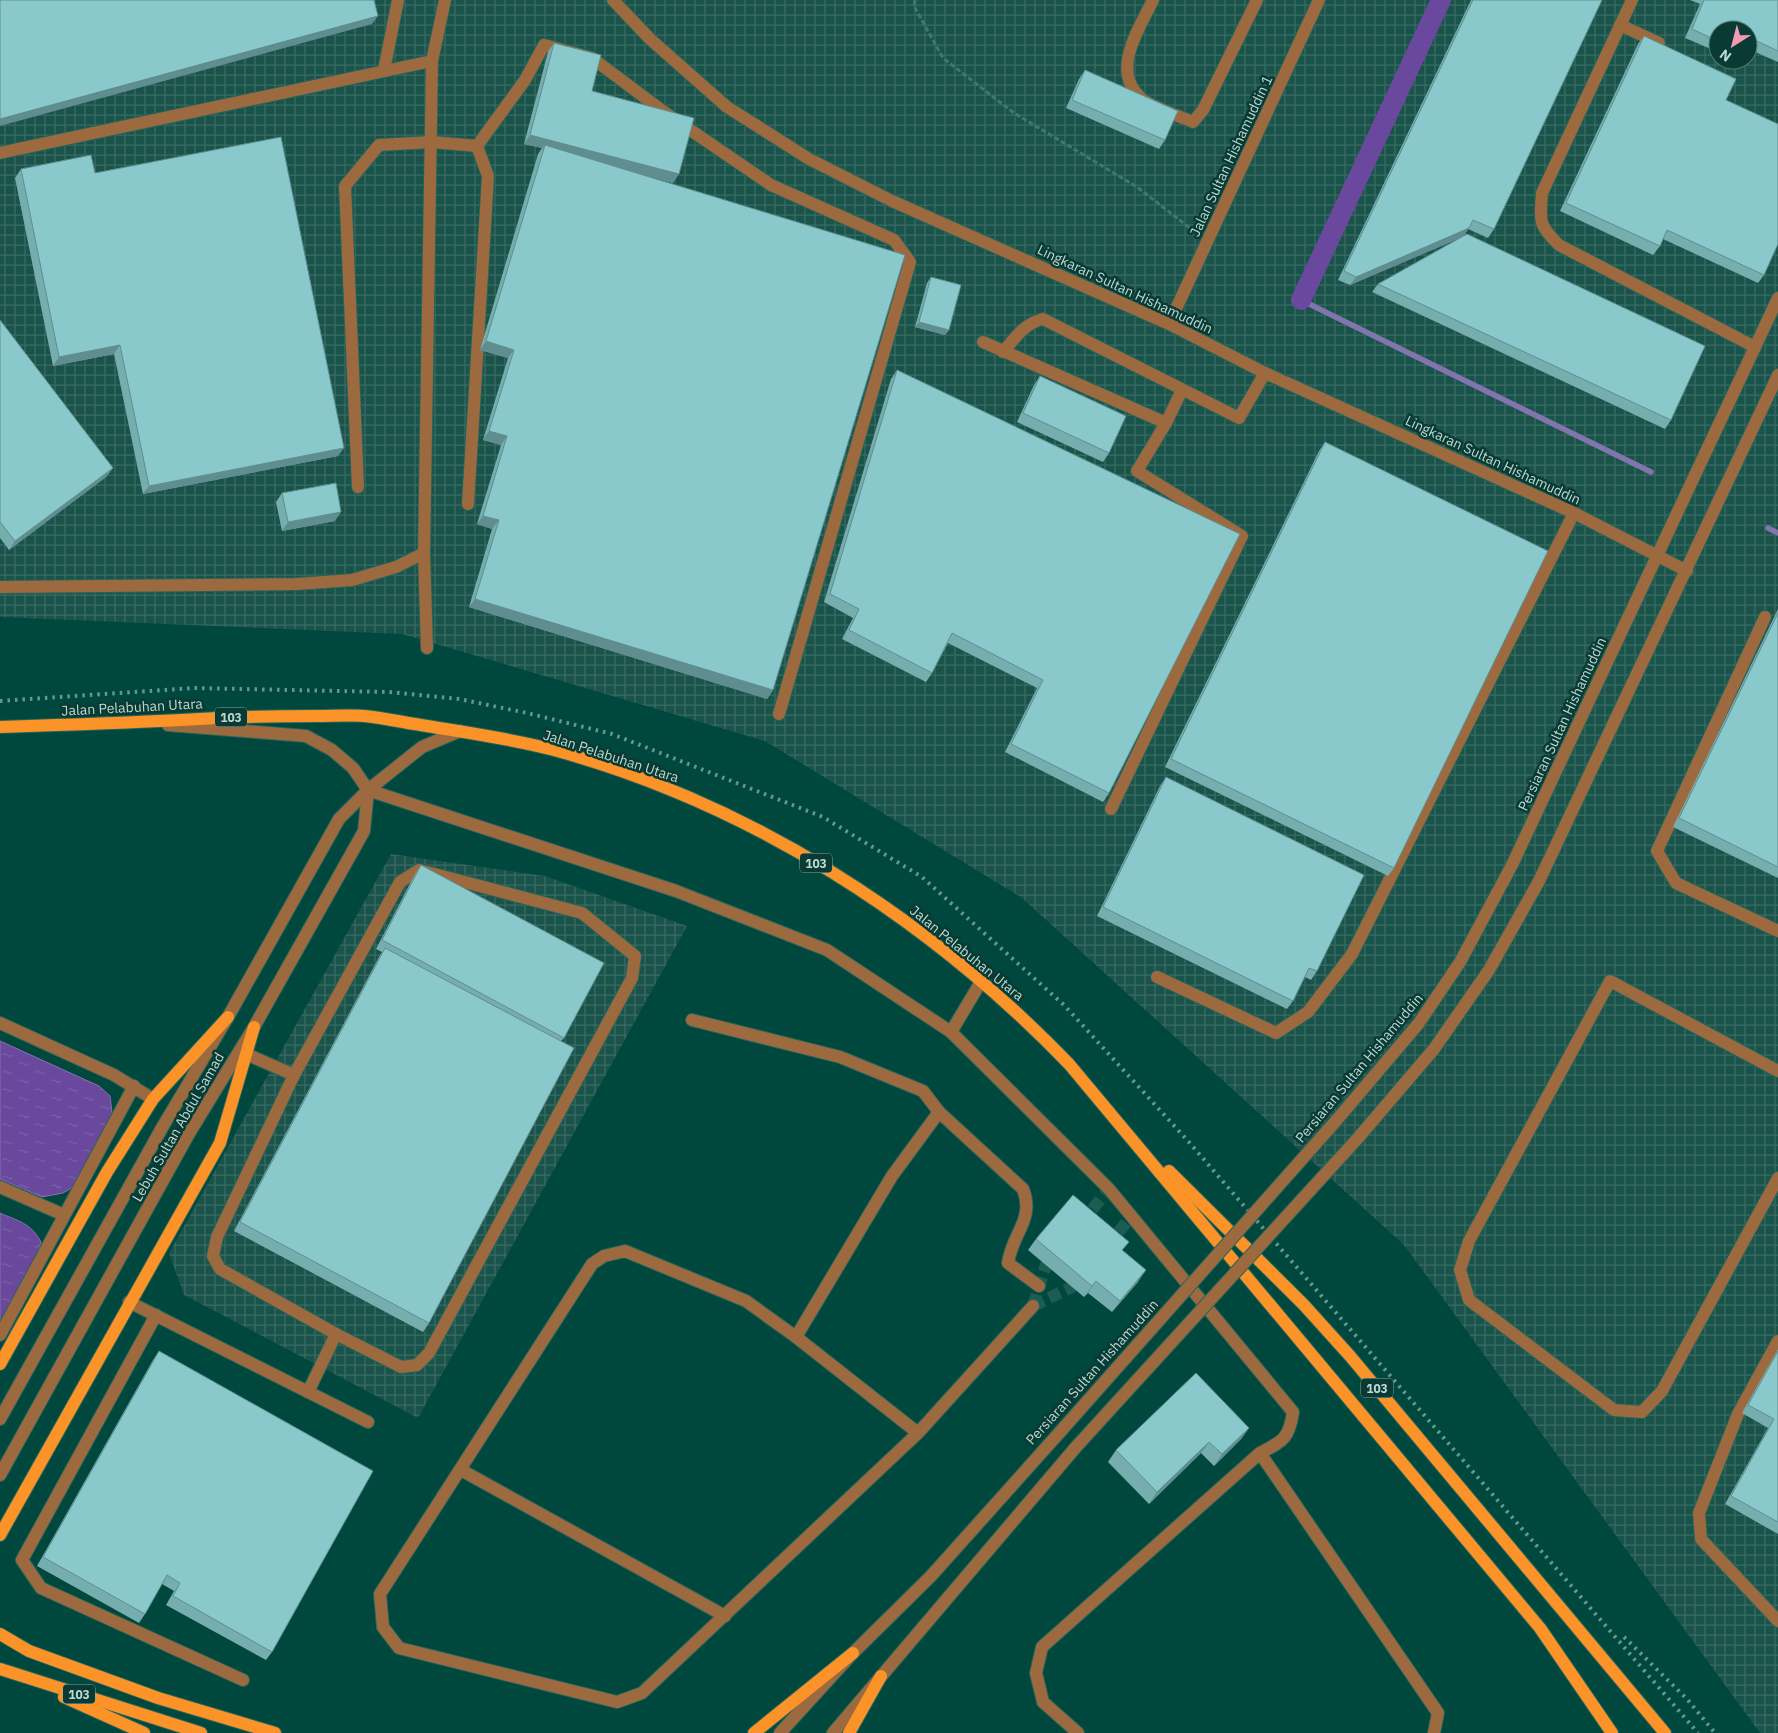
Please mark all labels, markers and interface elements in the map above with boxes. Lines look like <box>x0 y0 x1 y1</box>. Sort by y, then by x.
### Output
north arrow <box>1708 20 1758 70</box>
text: N <box>1716 45 1735 66</box>
street label: Jalan Sultan Hishamuddin 1 <box>1186 73 1276 239</box>
street label: Lingkaran Sultan Hishamuddin <box>1034 240 1216 338</box>
street label: Lingkaran Sultan Hishamuddin <box>1402 411 1584 509</box>
street label: Persiaran Sultan Hishamuddin <box>1514 634 1610 814</box>
street label: Jalan Pelabuhan Utara <box>61 694 204 720</box>
road number: 103 <box>215 708 247 726</box>
street label: Jalan Pelabuhan Utara <box>541 726 682 787</box>
road number: 103 <box>800 854 832 872</box>
street label: Jalan Pelabuhan Utara <box>906 901 1028 1005</box>
street label: Persiaran Sultan Hishamuddin <box>1291 990 1427 1146</box>
street label: Lebuh Sultan Abdul Samad <box>128 1049 228 1205</box>
street label: Persiaran Sultan Hishamuddin <box>1022 1296 1162 1448</box>
road number: 103 <box>1361 1379 1393 1398</box>
road number: 103 <box>63 1685 95 1704</box>

